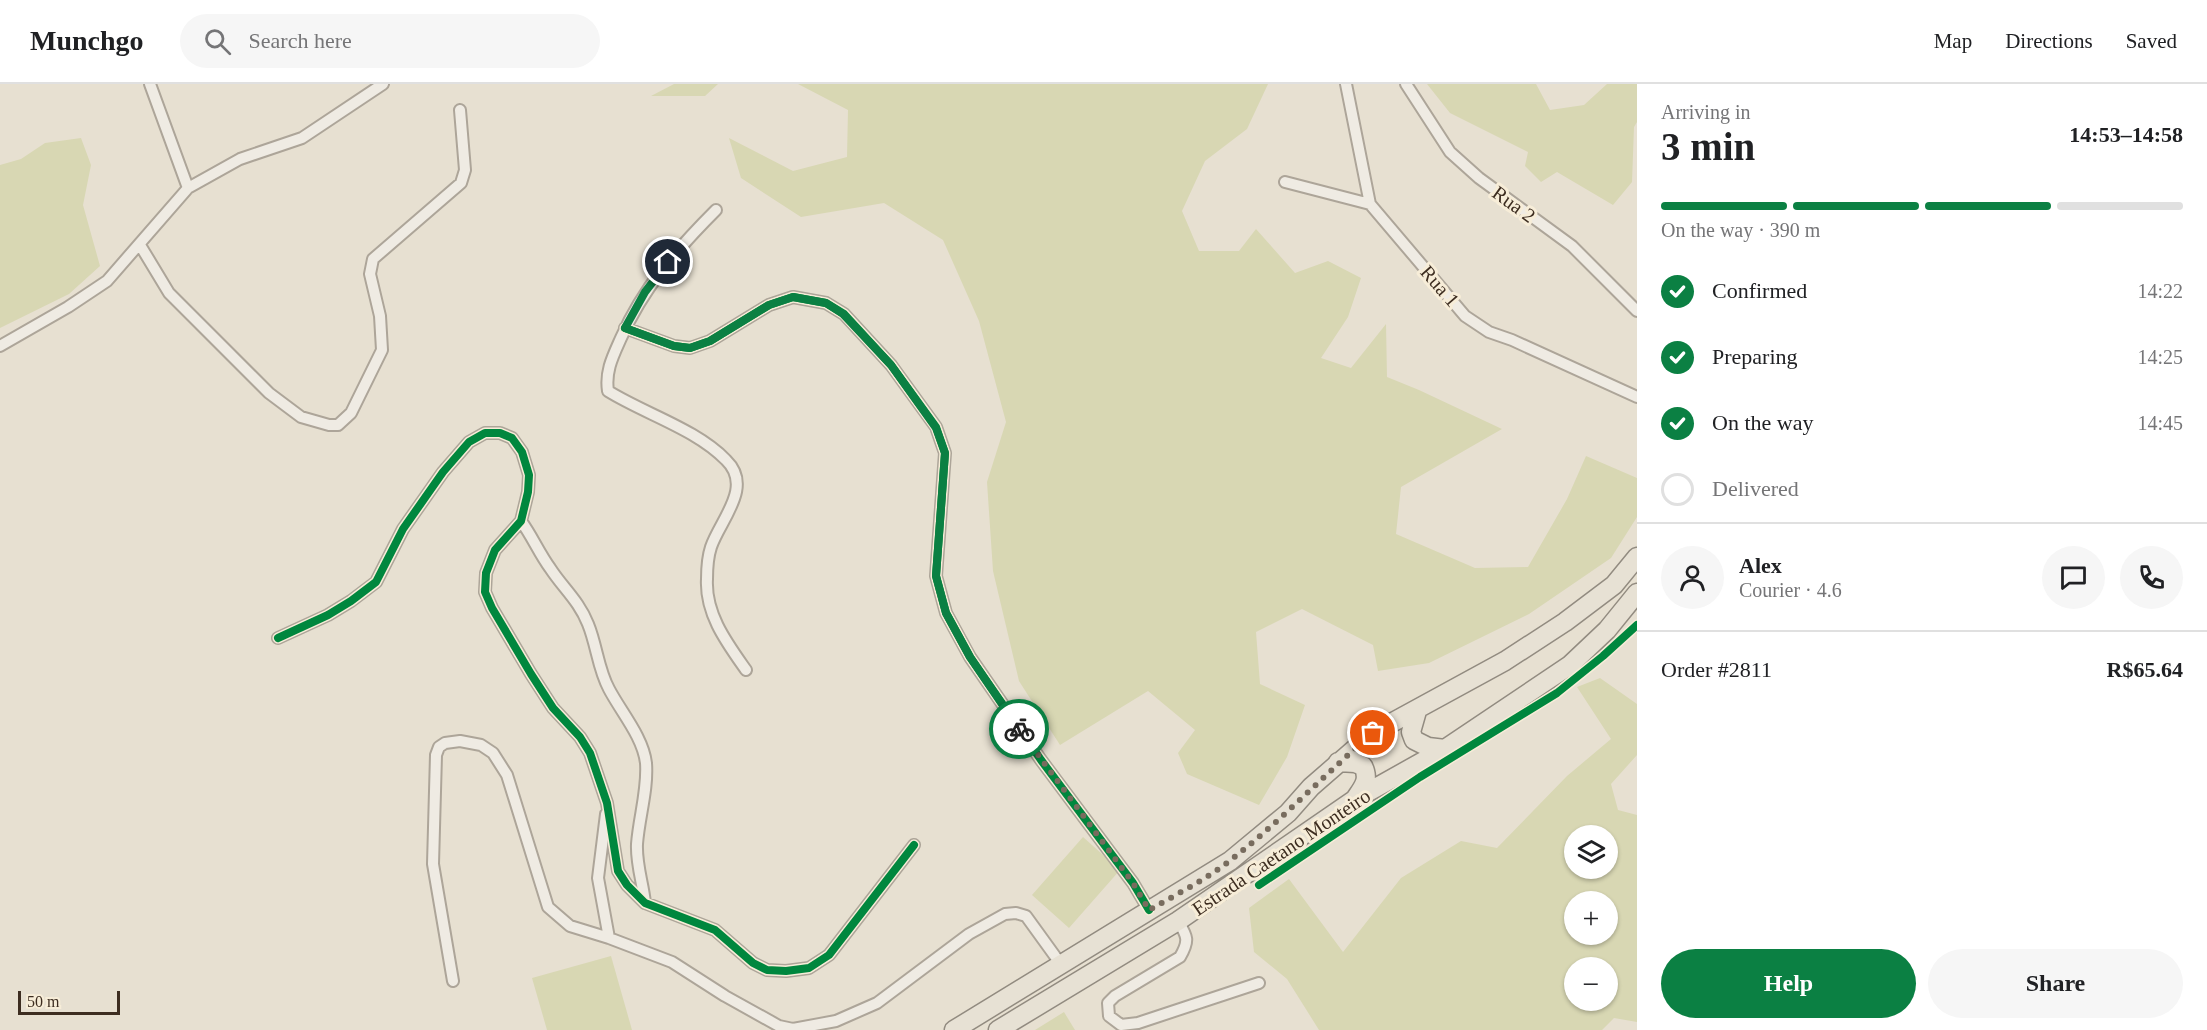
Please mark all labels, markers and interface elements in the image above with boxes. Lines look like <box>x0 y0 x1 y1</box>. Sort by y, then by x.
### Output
search box <box>180 14 600 68</box>
text: Munchgo <box>30 25 144 56</box>
icon: search <box>201 25 234 58</box>
text: Search here <box>249 28 352 53</box>
text: Map <box>1934 29 1972 53</box>
text: Directions <box>2005 29 2093 53</box>
text: Saved <box>2126 29 2177 53</box>
text: Arriving in <box>1661 101 1750 123</box>
text: 14:53–14:58 <box>2069 122 2183 147</box>
text: 3 min <box>1661 125 1755 168</box>
street label: Rua 2 <box>1488 181 1540 227</box>
text: On the way · 390 m <box>1661 219 1820 241</box>
pin <box>642 236 693 287</box>
icon: home <box>651 245 684 278</box>
street label: Rua 1 <box>1416 261 1464 311</box>
icon: check <box>1661 275 1694 308</box>
text: Confirmed <box>1712 278 1807 303</box>
text: 14:22 <box>2137 280 2183 302</box>
icon: check <box>1661 341 1694 374</box>
text: Preparing <box>1712 344 1798 369</box>
text: 14:25 <box>2137 346 2183 368</box>
icon: check <box>1661 407 1694 440</box>
text: On the way <box>1712 410 1813 435</box>
text: 14:45 <box>2137 412 2183 434</box>
text: Delivered <box>1712 476 1799 501</box>
button: person <box>1661 546 1724 609</box>
button: chat <box>2042 546 2105 609</box>
button: phone <box>2120 546 2183 609</box>
text: Alex <box>1739 553 1782 578</box>
text: Courier · 4.6 <box>1739 579 1842 601</box>
text: Order #2811 <box>1661 657 1772 682</box>
text: R$65.64 <box>2107 657 2183 682</box>
courier <box>989 699 1049 759</box>
pin <box>1347 707 1398 758</box>
icon: bike <box>1003 713 1036 746</box>
icon: bag <box>1356 716 1389 749</box>
street label: Estrada Caetano Monteiro <box>1188 784 1374 920</box>
map controls <box>1564 825 1618 1011</box>
button: layers <box>1564 825 1618 879</box>
button: + <box>1564 891 1618 945</box>
button: Help <box>1661 949 1916 1018</box>
button: Share <box>1928 949 2183 1018</box>
button: − <box>1564 957 1618 1011</box>
scale bar <box>18 988 120 1016</box>
text: 50 m <box>27 993 59 1010</box>

